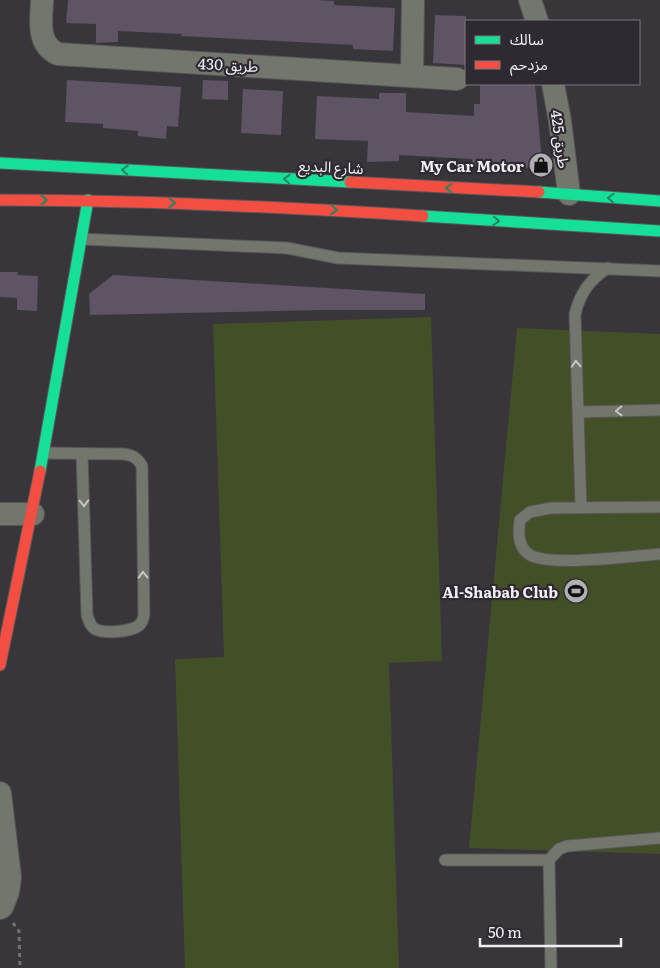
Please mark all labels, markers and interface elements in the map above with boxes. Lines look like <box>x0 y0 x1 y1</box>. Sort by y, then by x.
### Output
legend <box>465 20 640 85</box>
text: سالك <box>510 27 544 50</box>
street label: طريق 430 <box>197 51 259 77</box>
text: مزدحم <box>510 52 548 76</box>
street label: طريق 425 <box>546 108 576 170</box>
shop icon: My Car Motor <box>528 152 554 178</box>
street label: شارع البديع <box>298 153 364 181</box>
place label: My Car Motor <box>420 154 524 177</box>
one-way arrow <box>120 164 128 175</box>
one-way arrow <box>283 173 291 184</box>
one-way arrow <box>445 182 453 193</box>
one-way arrow <box>607 192 615 203</box>
one-way arrow <box>40 195 48 205</box>
one-way arrow <box>168 197 176 208</box>
one-way arrow <box>331 204 339 215</box>
one-way arrow <box>493 215 501 226</box>
one-way arrow <box>571 359 582 367</box>
one-way arrow <box>615 406 623 416</box>
one-way arrow <box>79 499 89 507</box>
one-way arrow <box>138 571 148 578</box>
sports icon: Al-Shabab Club <box>563 578 589 604</box>
place label: Al-Shabab Club <box>442 580 558 603</box>
scale bar <box>480 916 621 948</box>
text: 50 m <box>488 920 522 943</box>

